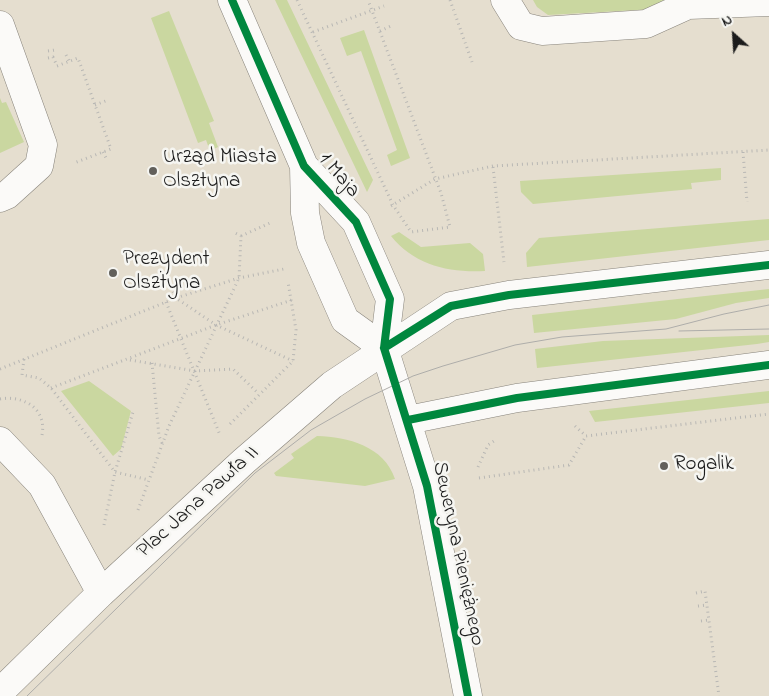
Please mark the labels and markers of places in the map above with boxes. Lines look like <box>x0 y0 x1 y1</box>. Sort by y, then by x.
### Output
place label: Urząd Miasta Olsztyna <box>163 146 277 196</box>
marker: Urząd Miasta Olsztyna <box>147 165 159 177</box>
place label: Prezydent Olsztyna <box>123 248 210 298</box>
marker: Prezydent Olsztyna <box>107 267 119 279</box>
place label: Rogalik <box>674 453 734 479</box>
marker: Rogalik <box>658 460 670 472</box>

